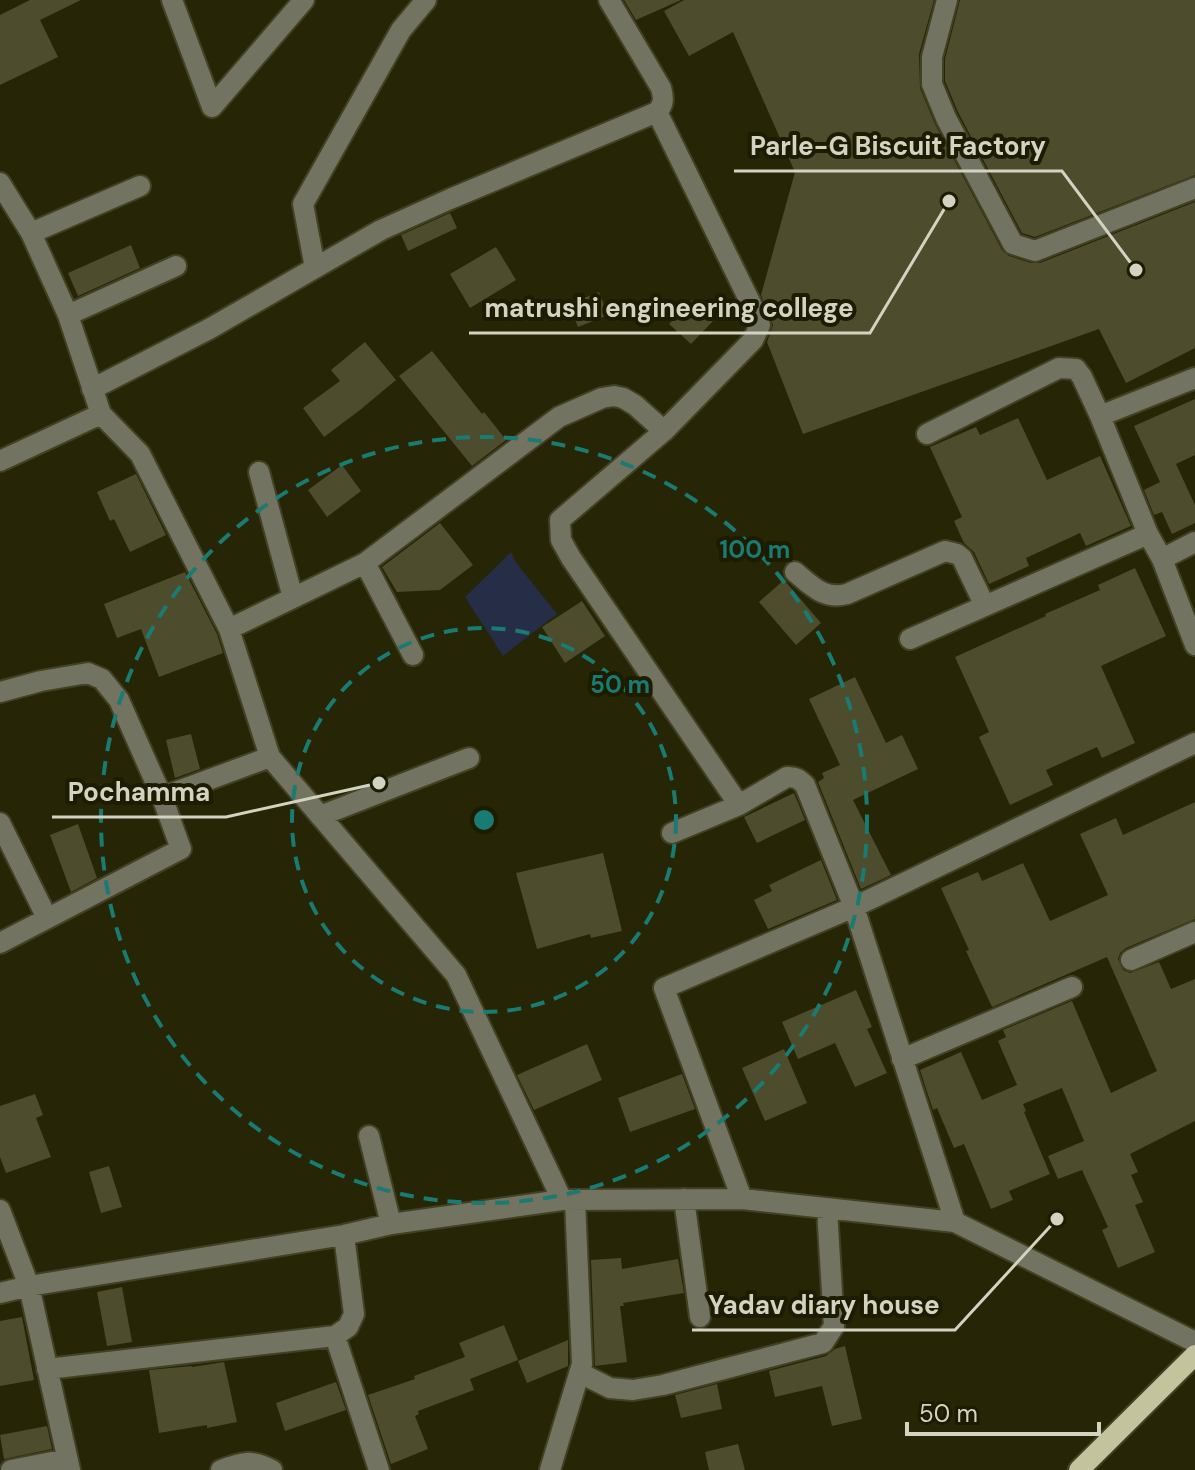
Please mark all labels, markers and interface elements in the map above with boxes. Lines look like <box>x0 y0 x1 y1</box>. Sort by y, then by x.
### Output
callout: Parle-G Biscuit Factory <box>734 121 1062 171</box>
text: Parle-G Biscuit Factory <box>750 129 1046 163</box>
callout: matrushi engineering college <box>469 283 870 333</box>
text: matrushi engineering college <box>484 291 854 325</box>
text: 100 m <box>720 534 790 565</box>
text: 50 m <box>590 669 650 700</box>
callout: Pochamma <box>52 767 226 817</box>
text: Pochamma <box>68 775 210 809</box>
centre of rings <box>470 806 498 834</box>
callout: Yadav diary house <box>692 1280 955 1330</box>
text: Yadav diary house <box>708 1288 940 1322</box>
scale bar <box>907 1386 1099 1436</box>
text: 50 m <box>919 1398 978 1429</box>

